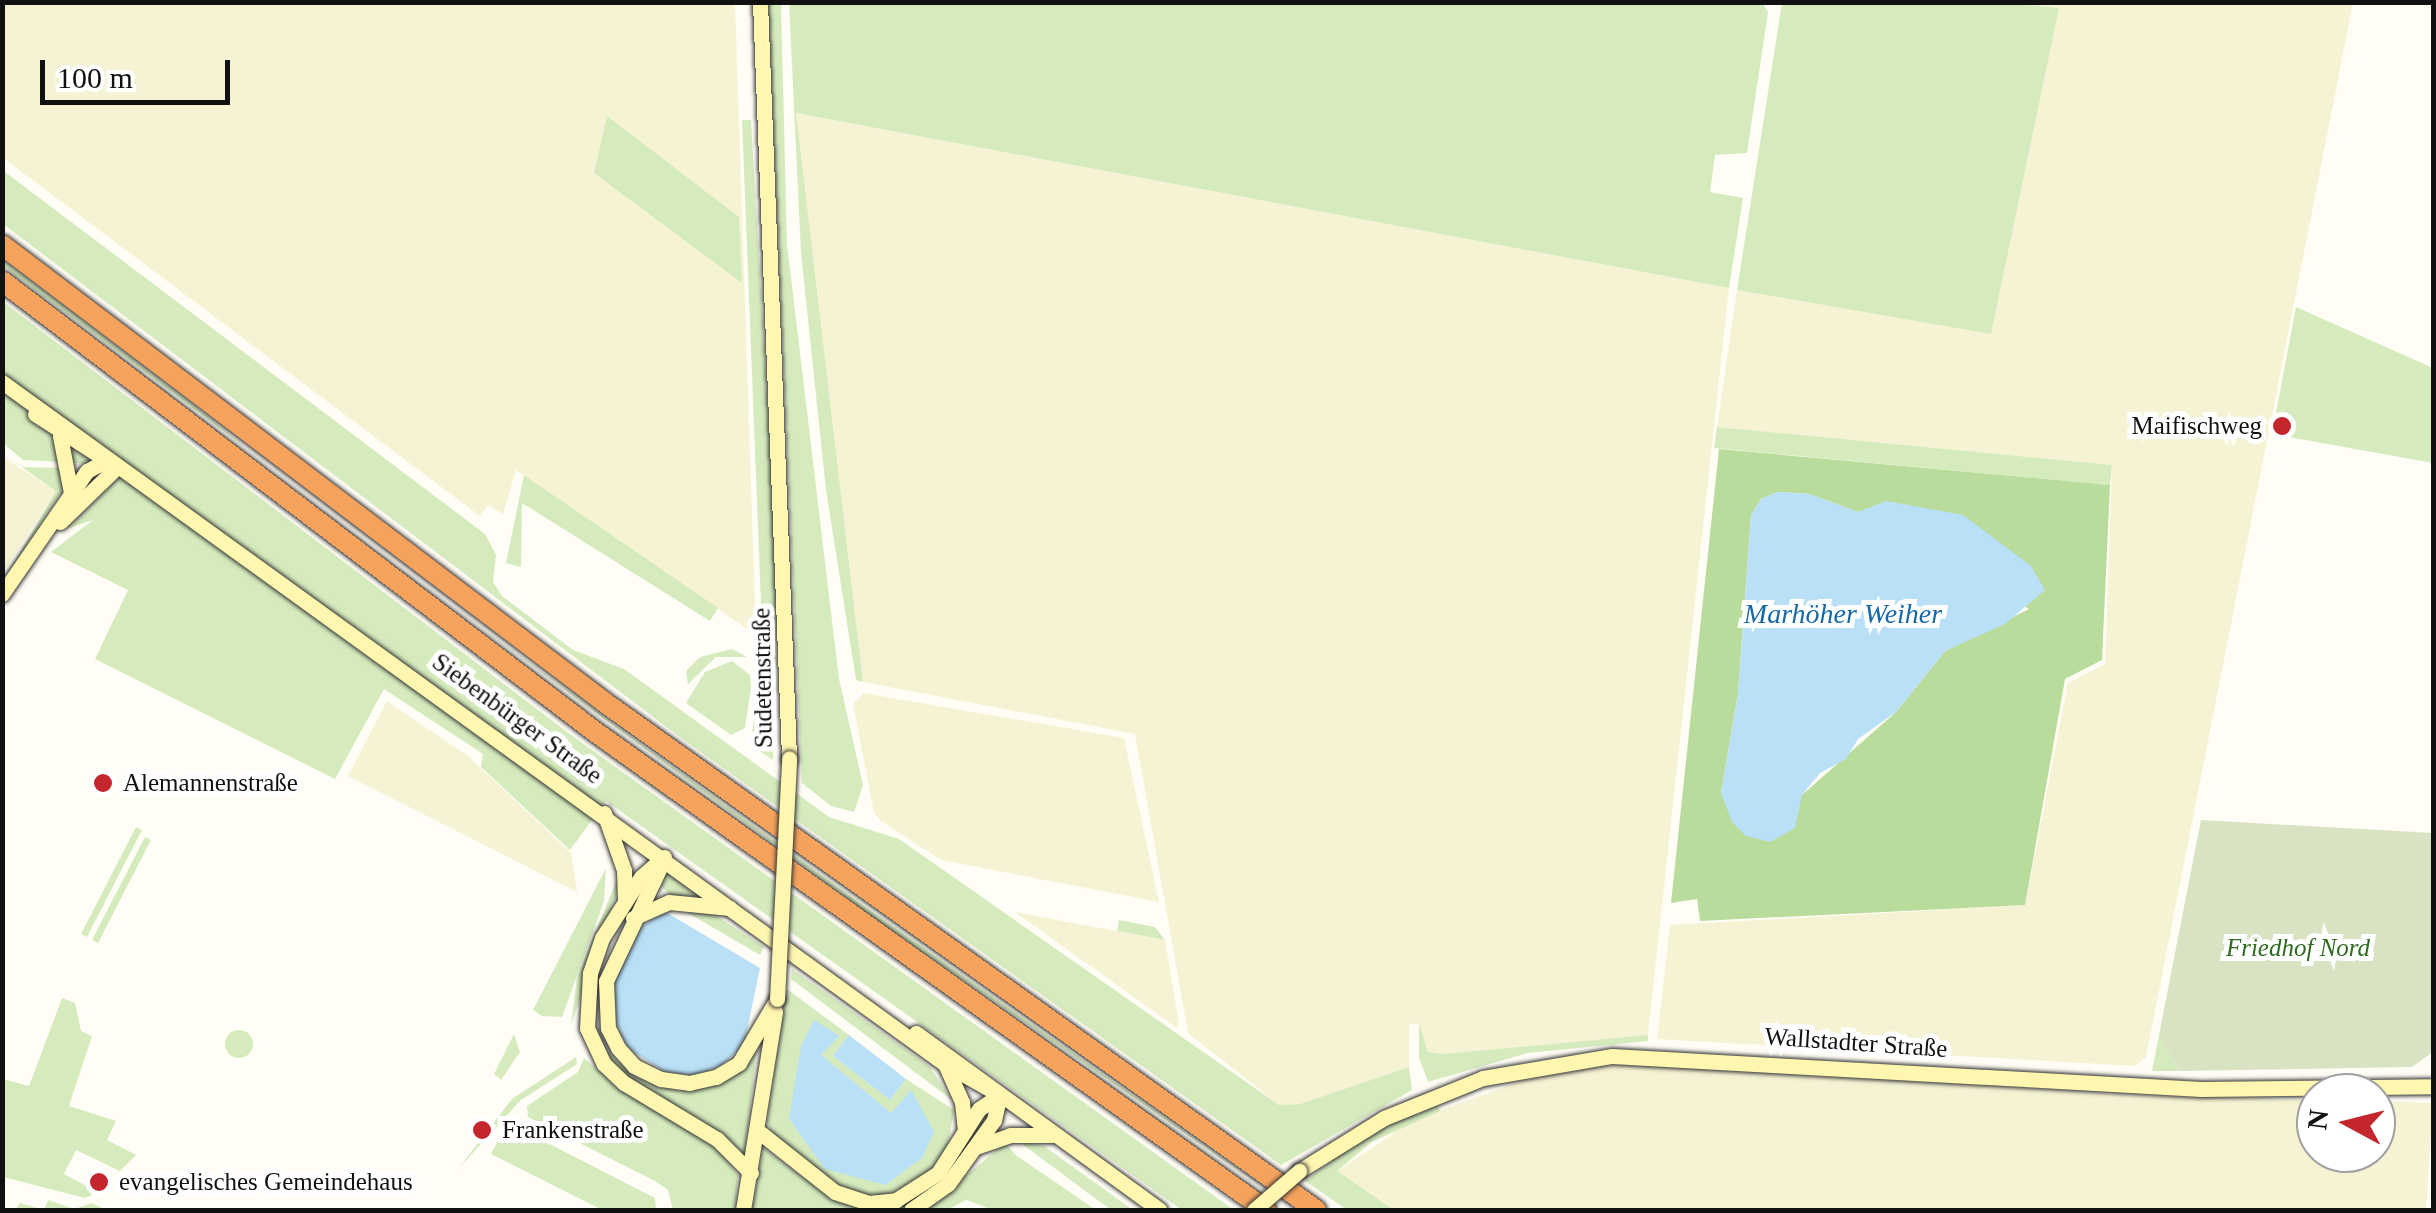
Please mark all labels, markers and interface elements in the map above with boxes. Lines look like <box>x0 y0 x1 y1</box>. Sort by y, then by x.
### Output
scale bar <box>45 40 235 102</box>
text: 100 m <box>57 61 133 94</box>
place label: Maifischweg <box>2131 411 2262 441</box>
marker: Maifischweg <box>2271 415 2293 437</box>
water label: Marhöher Weiher <box>1744 597 1942 631</box>
street label: Sudetenstraße <box>747 608 779 748</box>
street label: Siebenbürger Straße <box>426 647 608 791</box>
place label: Alemannenstraße <box>123 768 298 798</box>
marker: Alemannenstraße <box>92 772 114 794</box>
park label: Friedhof Nord <box>2226 933 2370 963</box>
street label: Wallstadter Straße <box>1764 1022 1948 1064</box>
north arrow <box>2296 1073 2396 1173</box>
text: N <box>2301 1108 2334 1131</box>
place label: Frankenstraße <box>502 1115 644 1145</box>
marker: Frankenstraße <box>471 1119 493 1141</box>
place label: evangelisches Gemeindehaus <box>119 1167 413 1197</box>
marker: evangelisches Gemeindehaus <box>88 1171 110 1193</box>

